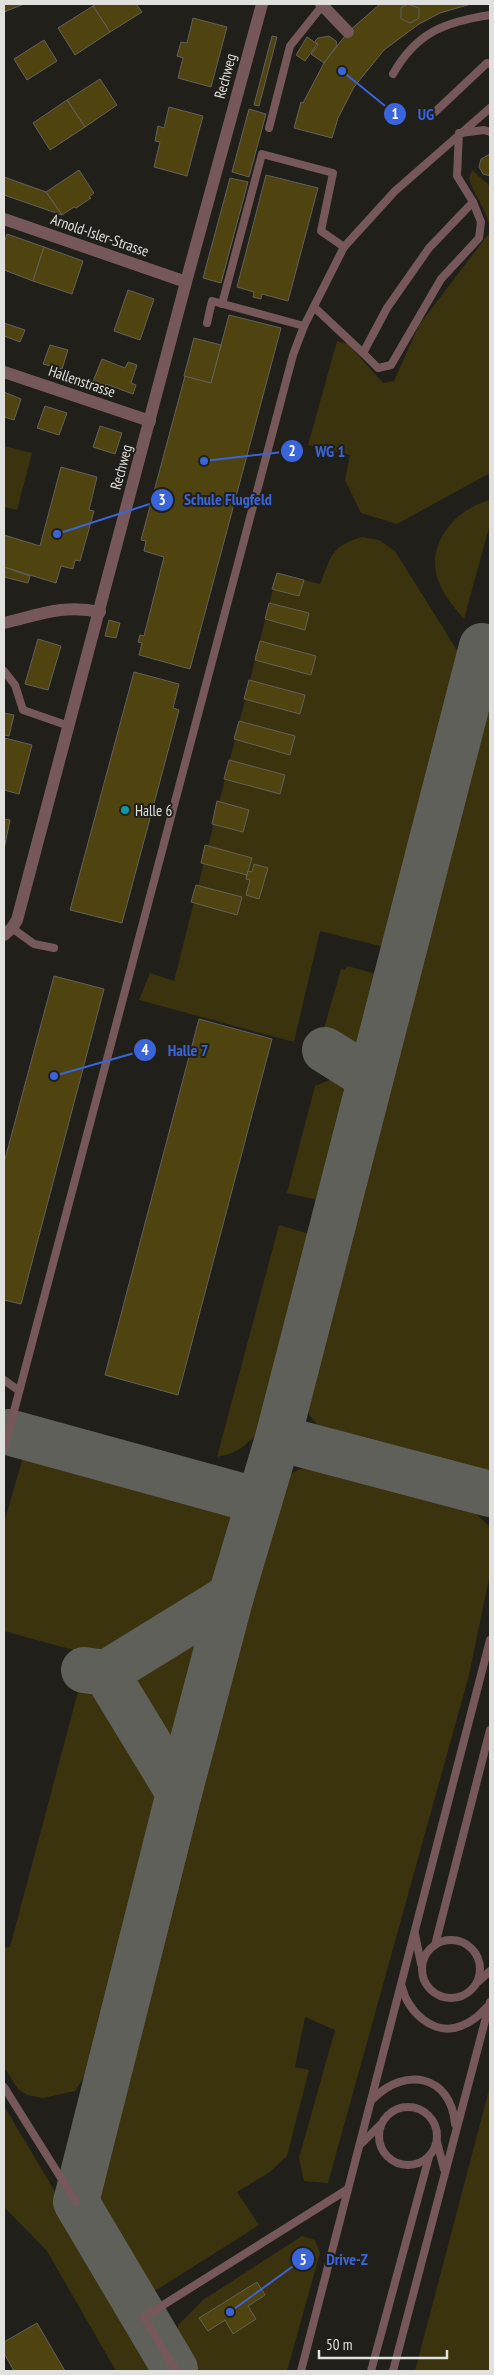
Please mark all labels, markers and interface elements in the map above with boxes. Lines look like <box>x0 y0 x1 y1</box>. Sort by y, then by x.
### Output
street label: Rechweg <box>210 51 240 101</box>
callout: UG <box>383 99 444 130</box>
text: 1 <box>391 104 399 123</box>
text: UG <box>418 104 434 124</box>
street label: Arnold-Isler-Strasse <box>49 209 151 261</box>
street label: Hallenstrasse <box>46 361 118 401</box>
callout: WG 1 <box>279 436 355 467</box>
text: 2 <box>288 441 296 460</box>
text: WG 1 <box>314 441 345 461</box>
street label: Rechweg <box>106 442 136 492</box>
callout: Schule Flugfeld <box>149 484 282 515</box>
text: Schule Flugfeld <box>184 489 272 509</box>
text: 3 <box>158 490 166 509</box>
place label: Halle 6 <box>135 801 172 820</box>
marker: Halle 6 <box>119 804 131 816</box>
callout: Halle 7 <box>133 1035 218 1066</box>
text: 4 <box>141 1040 149 1059</box>
text: Halle 7 <box>168 1040 208 1060</box>
callout: Drive-Z <box>291 2244 378 2275</box>
text: Drive-Z <box>326 2249 368 2269</box>
text: 5 <box>299 2250 307 2269</box>
scale bar <box>319 2328 446 2360</box>
text: 50 m <box>326 2335 352 2354</box>

